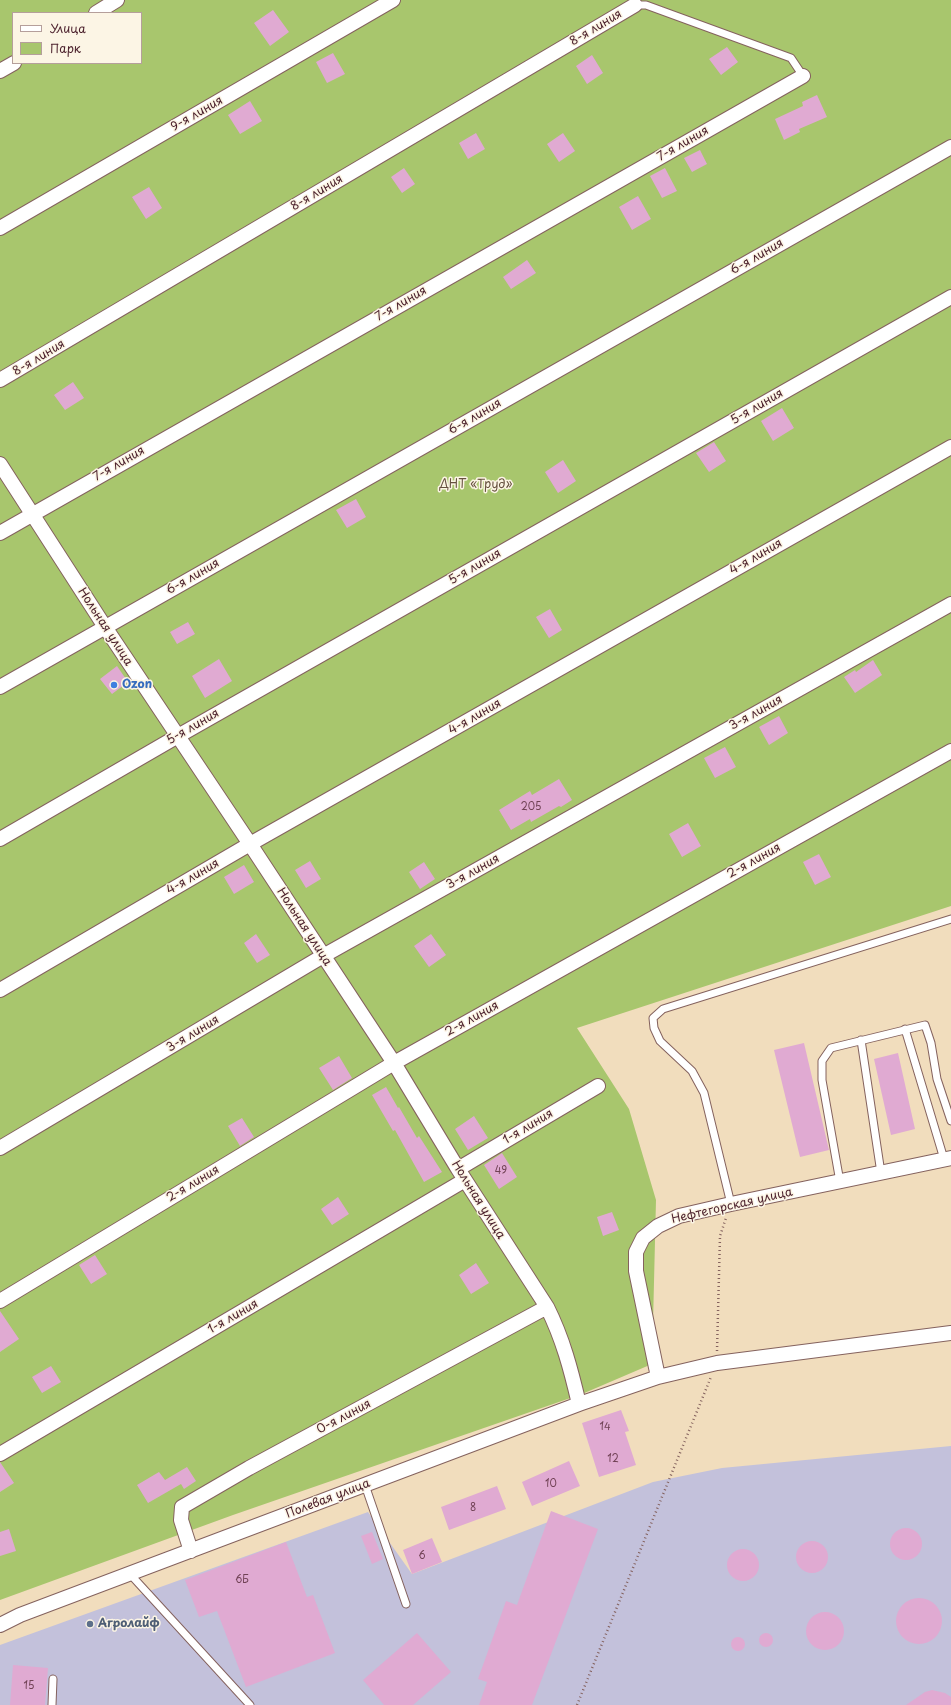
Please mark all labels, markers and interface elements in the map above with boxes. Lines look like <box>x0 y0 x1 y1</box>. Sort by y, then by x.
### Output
street label: 8-я линия <box>567 7 625 49</box>
legend <box>12 12 142 64</box>
text: Улица <box>50 19 86 37</box>
text: Парк <box>50 39 81 57</box>
street label: 9-я линия <box>168 93 226 135</box>
street label: 7-я линия <box>655 124 711 164</box>
street label: 8-я линия <box>288 172 346 214</box>
street label: 6-я линия <box>728 236 786 278</box>
street label: 7-я линия <box>373 284 429 324</box>
street label: 8-я линия <box>10 337 68 379</box>
street label: 5-я линия <box>728 386 786 428</box>
street label: 6-я линия <box>446 396 504 438</box>
street label: 7-я линия <box>91 444 147 484</box>
park label: ДНТ «Труд» <box>440 478 512 492</box>
street label: 4-я линия <box>727 536 785 578</box>
street label: 5-я линия <box>446 546 504 588</box>
street label: 6-я линия <box>164 556 222 598</box>
street label: Нольная улица <box>74 585 136 669</box>
place label: Ozon <box>122 678 152 692</box>
marker: Ozon <box>109 680 119 690</box>
street label: 3-я линия <box>727 693 785 733</box>
street label: 4-я линия <box>446 696 504 738</box>
street label: 5-я линия <box>164 706 222 748</box>
house number: 205 <box>521 801 541 813</box>
street label: 2-я линия <box>725 840 783 882</box>
street label: 3-я линия <box>444 852 502 892</box>
street label: 4-я линия <box>164 856 222 898</box>
street label: Нольная улица <box>273 885 335 969</box>
street label: 2-я линия <box>443 998 501 1040</box>
street label: 3-я линия <box>164 1013 222 1055</box>
street label: 1-я линия <box>500 1106 556 1148</box>
street label: Нольная улица <box>448 1158 508 1242</box>
street label: 2-я линия <box>164 1163 222 1205</box>
house number: 49 <box>495 1165 507 1177</box>
street label: Нефтегорская улица <box>670 1185 794 1227</box>
street label: 1-я линия <box>205 1297 261 1337</box>
street label: 0-я линия <box>314 1397 374 1437</box>
house number: 14 <box>599 1421 611 1433</box>
house number: 12 <box>607 1453 619 1465</box>
street label: Полевая улица <box>284 1476 372 1522</box>
house number: 10 <box>545 1478 557 1490</box>
house number: 8 <box>470 1502 476 1514</box>
house number: 6 <box>418 1550 426 1562</box>
house number: 6Б <box>235 1574 249 1586</box>
place label: Агролайф <box>98 1617 160 1631</box>
marker: Агролайф <box>85 1619 95 1629</box>
house number: 15 <box>24 1680 34 1692</box>

